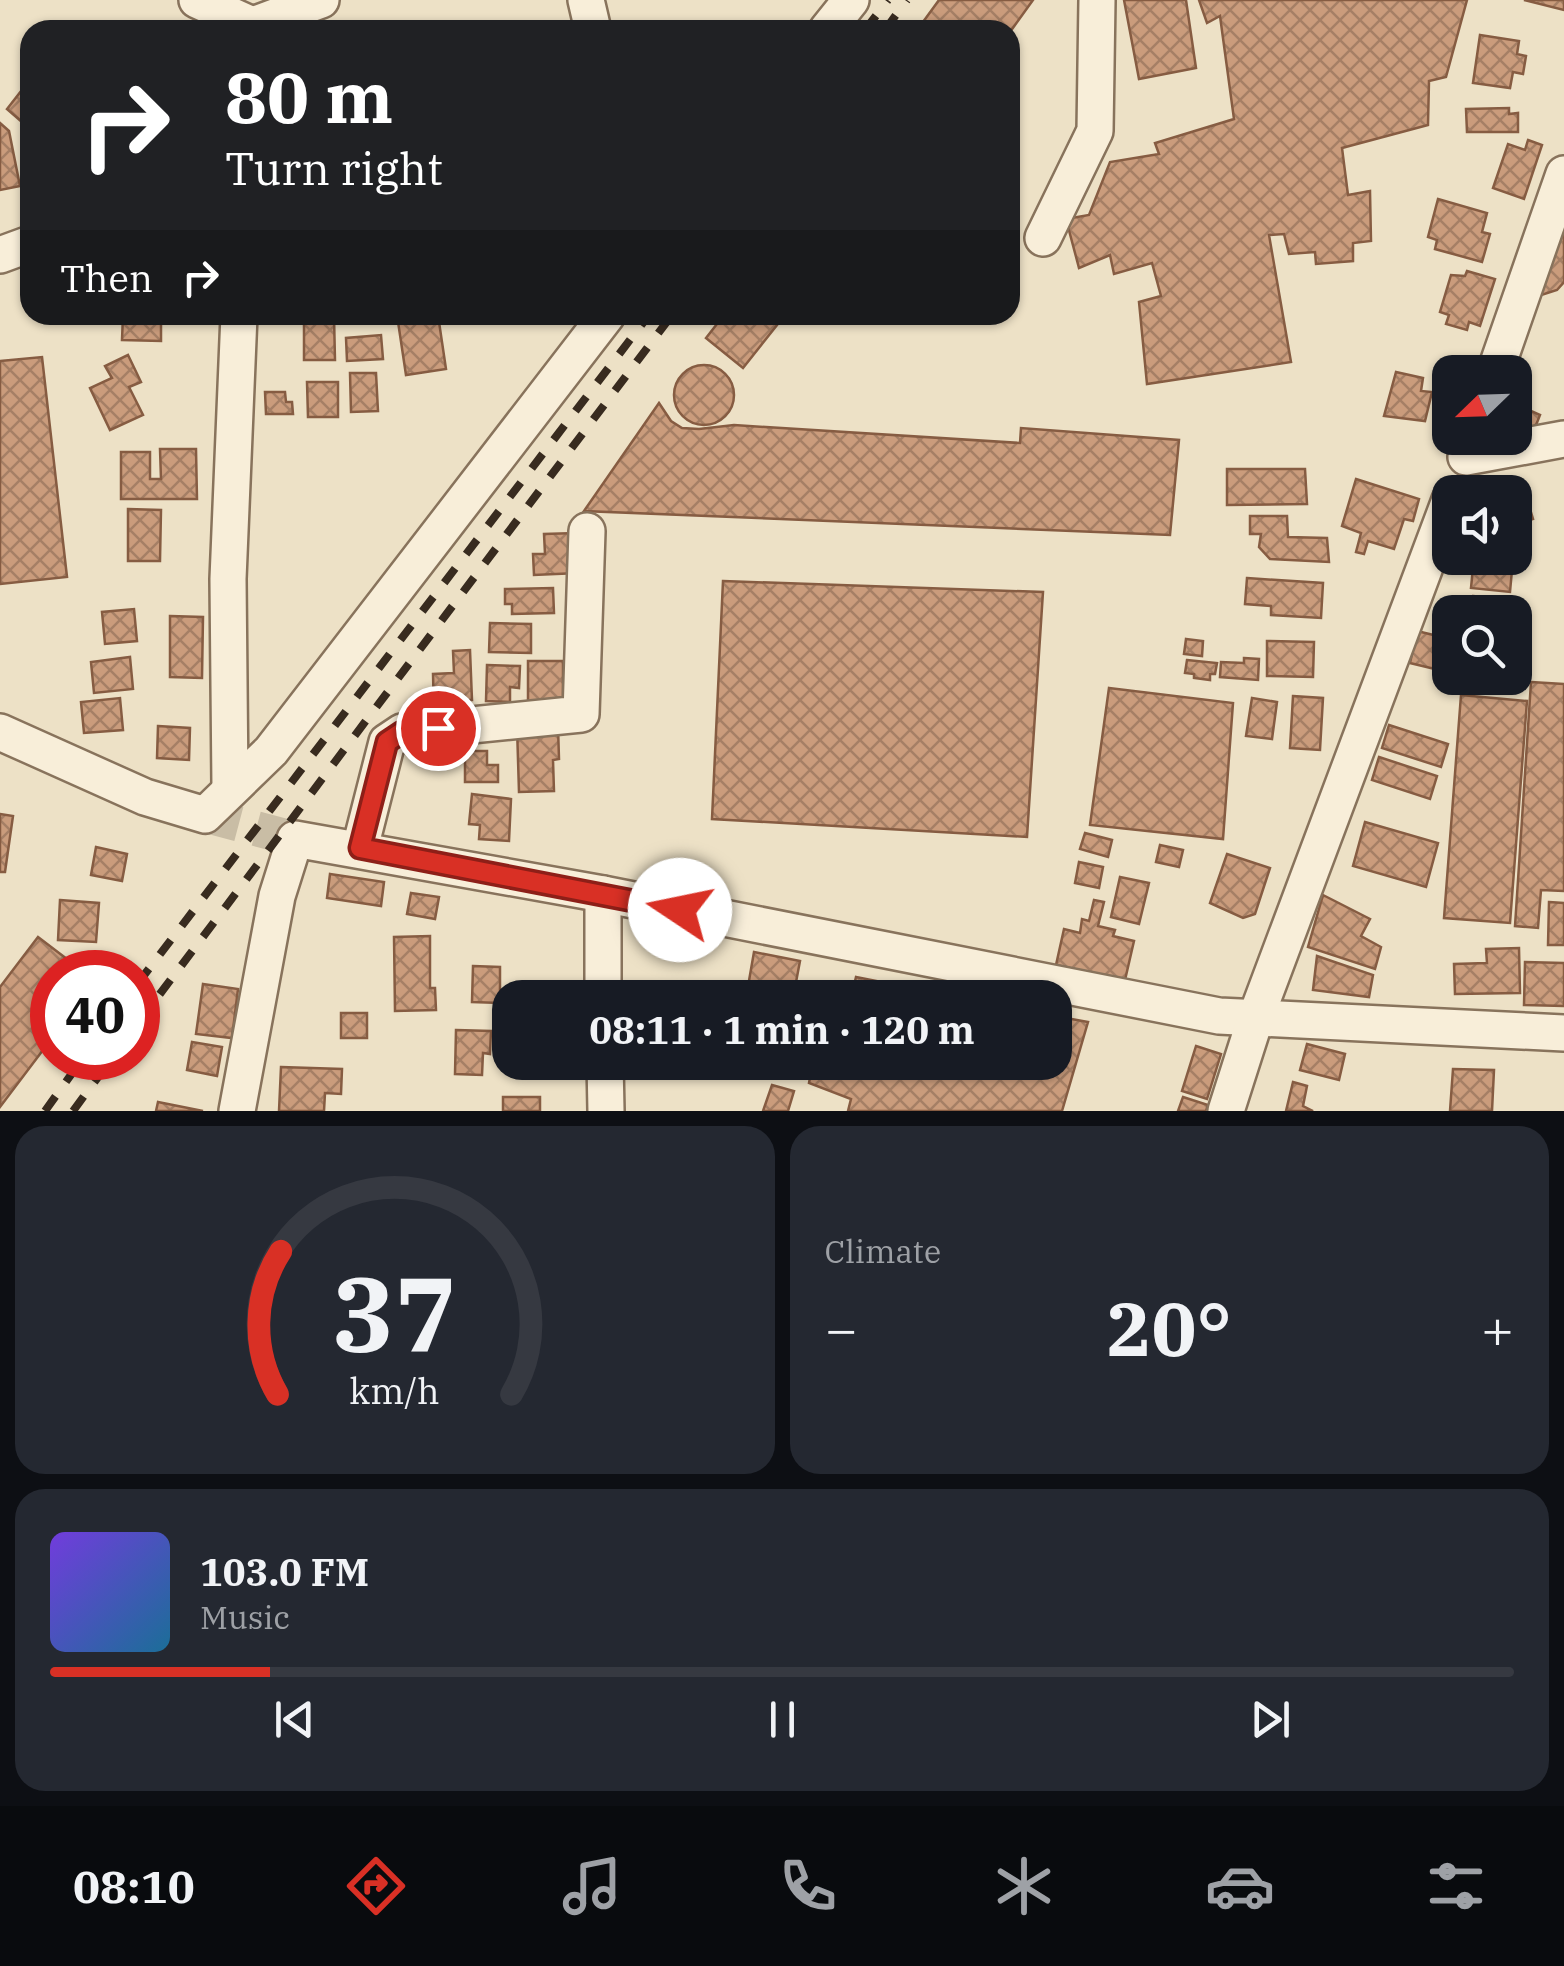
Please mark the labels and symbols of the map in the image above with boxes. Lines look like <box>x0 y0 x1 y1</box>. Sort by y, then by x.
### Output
north arrow <box>1432 355 1532 455</box>
pin <box>396 686 481 771</box>
position arrow <box>628 858 732 962</box>
speed limit sign: 40 <box>30 950 160 1080</box>

